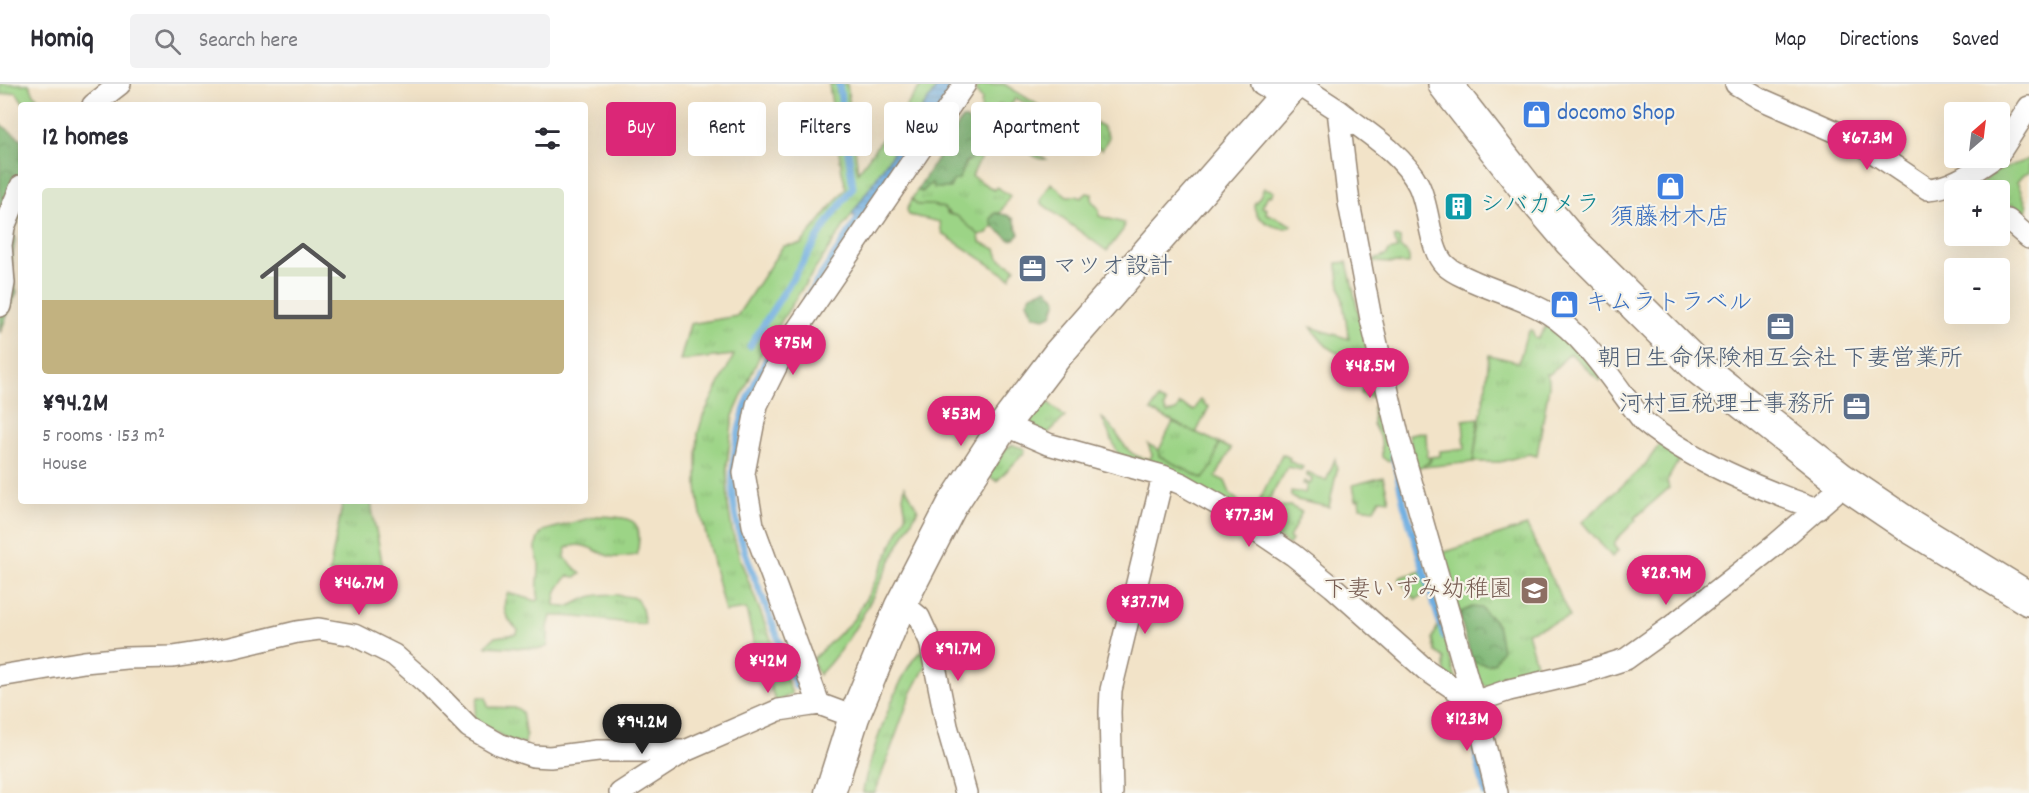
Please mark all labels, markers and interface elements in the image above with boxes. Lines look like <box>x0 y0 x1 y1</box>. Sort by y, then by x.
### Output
search box <box>130 14 550 68</box>
text: Homiq <box>30 21 94 61</box>
icon: search <box>151 25 184 58</box>
text: Search here <box>199 26 298 57</box>
text: Map <box>1775 26 1806 56</box>
text: Directions <box>1839 26 1919 56</box>
text: Saved <box>1952 26 1999 56</box>
place label: docomo Shop <box>1557 97 1675 131</box>
shop icon: docomo Shop <box>1520 98 1552 130</box>
chip: Buy <box>606 102 676 156</box>
chip: Rent <box>688 102 766 156</box>
chip: Filters <box>778 102 872 156</box>
chip: New <box>884 102 959 156</box>
chip: Apartment <box>971 102 1101 156</box>
north arrow <box>1944 102 2010 168</box>
map controls <box>1944 102 2010 324</box>
text: 12 homes <box>42 120 129 157</box>
pin: ¥67.3M <box>1818 120 1916 171</box>
icon: filters <box>531 122 564 155</box>
text: ¥67.3M <box>1841 125 1893 153</box>
shop icon: 須藤材木店 <box>1654 170 1686 202</box>
button: + <box>1944 180 2010 246</box>
place label: シバカメラ <box>1480 189 1600 223</box>
building icon: シバカメラ <box>1443 190 1475 222</box>
place label: 須藤材木店 <box>1610 202 1730 236</box>
icon: home <box>249 227 357 335</box>
place label: マツオ設計 <box>1053 251 1173 285</box>
office icon: マツオ設計 <box>1016 252 1048 284</box>
button: − <box>1944 258 2010 324</box>
place label: キムラトラベル <box>1585 287 1753 321</box>
shop icon: キムラトラベル <box>1548 288 1580 320</box>
office icon: 朝日生命保険相互会社 下妻営業所 <box>1764 311 1796 343</box>
pin: ¥75M <box>757 325 829 376</box>
text: ¥75M <box>774 330 812 358</box>
place label: 朝日生命保険相互会社 下妻営業所 <box>1597 343 1963 377</box>
pin: ¥48.5M <box>1321 348 1419 399</box>
text: ¥48.5M <box>1345 353 1395 381</box>
text: ¥94.2M <box>42 386 108 423</box>
place label: 河村亘税理士事務所 <box>1619 389 1835 423</box>
office icon: 河村亘税理士事務所 <box>1840 390 1872 422</box>
pin: ¥53M <box>925 396 997 447</box>
text: ¥53M <box>941 401 981 429</box>
text: 5 rooms · 153 m² <box>42 423 165 451</box>
text: House <box>42 451 87 479</box>
pin: ¥77.3M <box>1200 497 1298 548</box>
text: ¥77.3M <box>1225 502 1273 530</box>
pin: ¥28.9M <box>1617 555 1715 606</box>
text: ¥28.9M <box>1641 560 1691 588</box>
pin: ¥46.7M <box>310 565 408 616</box>
text: ¥46.7M <box>334 570 384 598</box>
place label: 下妻いずみ幼稚園 <box>1323 574 1513 608</box>
school or university icon: 下妻いずみ幼稚園 <box>1518 575 1550 607</box>
pin: ¥37.7M <box>1096 584 1194 635</box>
text: ¥37.7M <box>1121 589 1169 617</box>
pin: ¥91.7M <box>909 631 1007 682</box>
text: ¥91.7M <box>935 636 981 664</box>
pin: ¥42M <box>732 643 804 694</box>
text: ¥42M <box>749 648 787 676</box>
pin: ¥123M <box>1425 701 1509 752</box>
pin: ¥94.2M <box>593 704 691 755</box>
text: ¥123M <box>1445 706 1489 734</box>
text: ¥94.2M <box>617 709 667 737</box>

